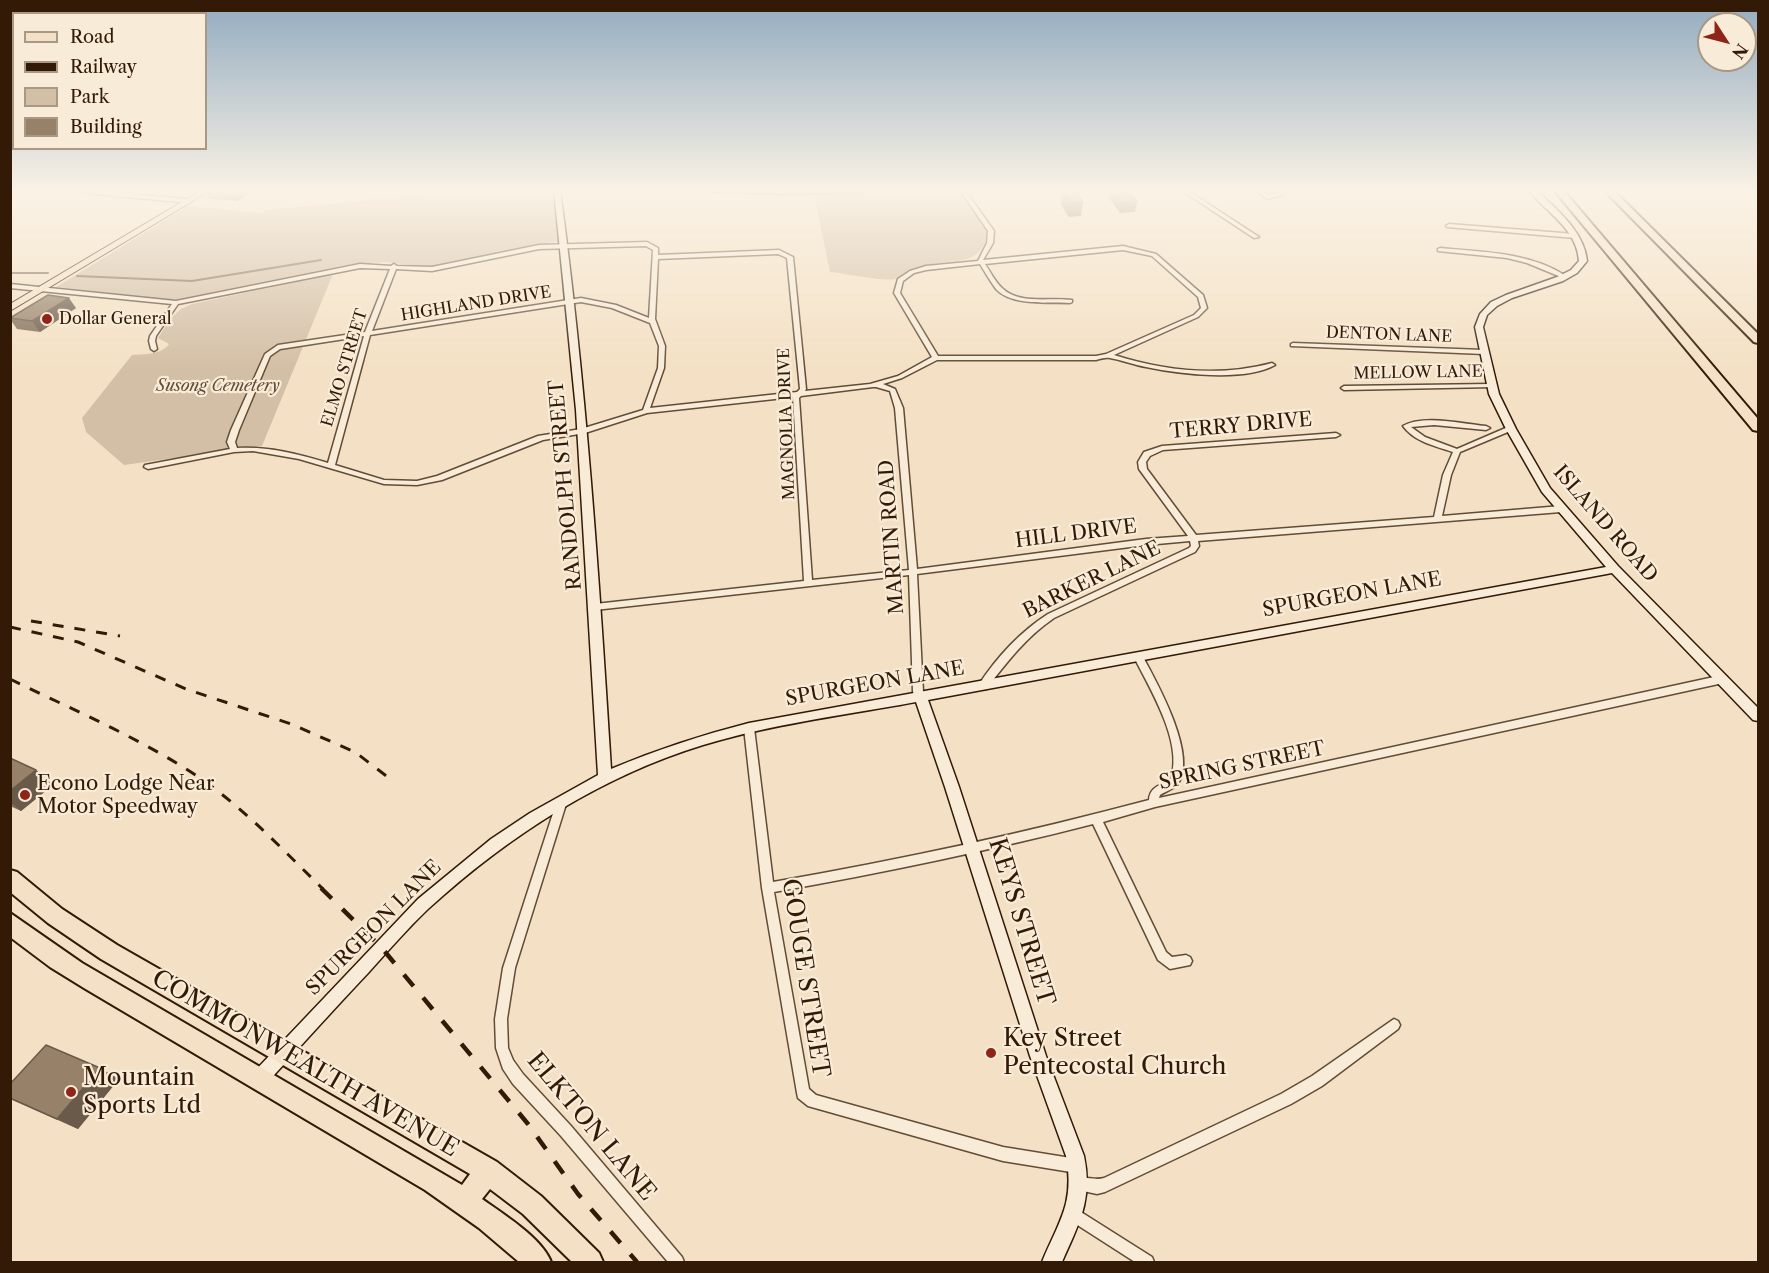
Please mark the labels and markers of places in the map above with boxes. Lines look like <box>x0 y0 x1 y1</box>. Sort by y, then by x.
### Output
place label: Dollar General <box>59 309 171 329</box>
marker: Dollar General <box>40 312 54 326</box>
place label: Econo Lodge Near Motor Speedway <box>37 772 214 819</box>
marker: Econo Lodge Near Motor Speedway <box>18 788 32 802</box>
place label: Key Street Pentecostal Church <box>1003 1025 1227 1081</box>
marker: Key Street Pentecostal Church <box>984 1046 998 1060</box>
place label: Mountain Sports Ltd <box>83 1064 201 1120</box>
marker: Mountain Sports Ltd <box>64 1085 78 1099</box>

